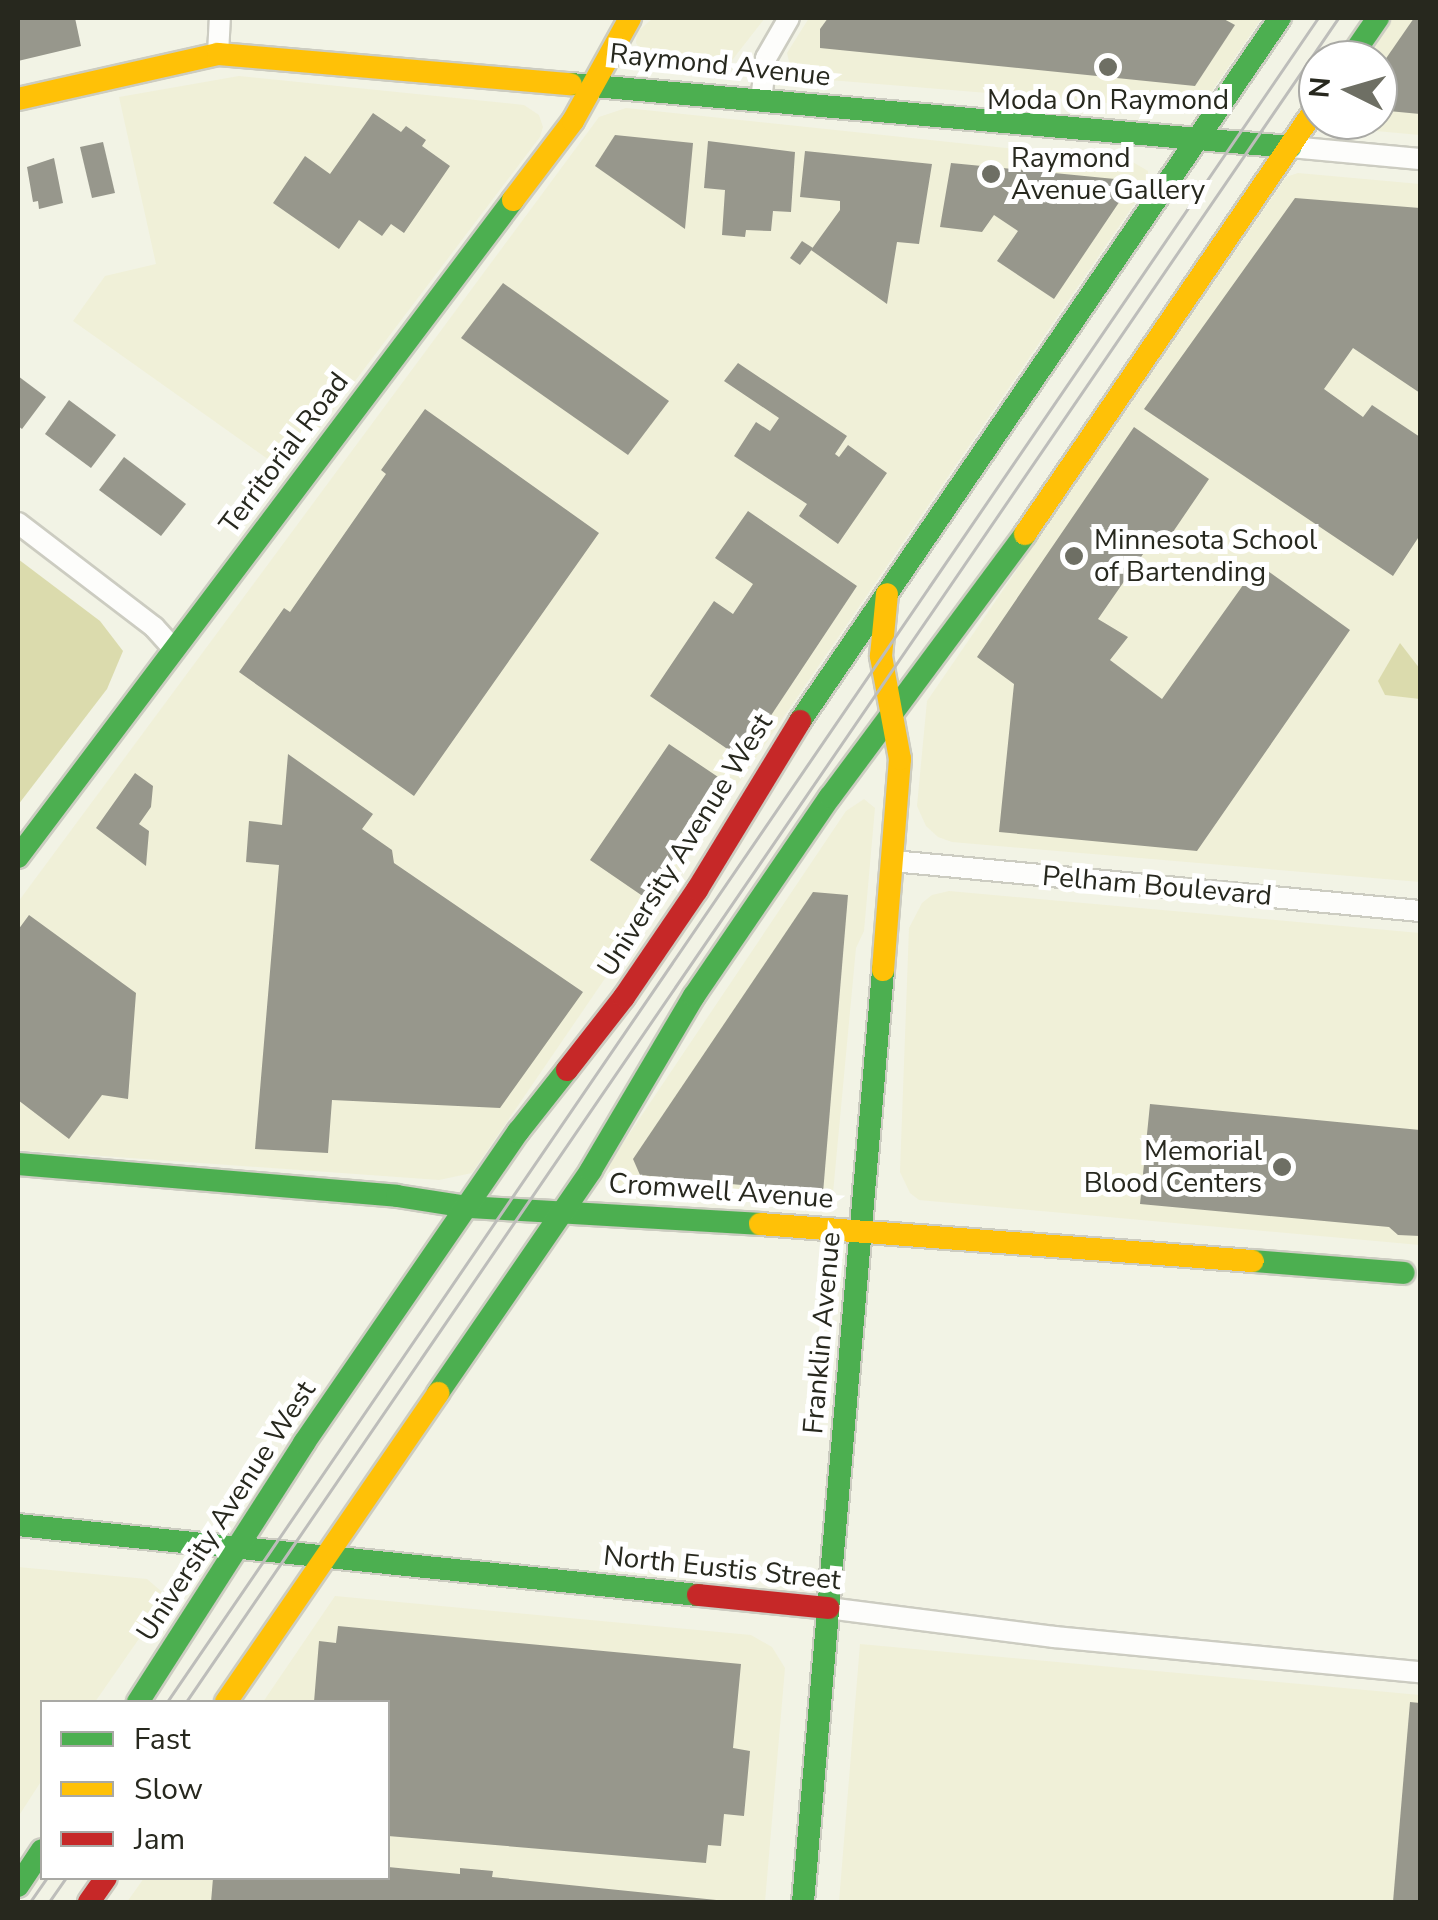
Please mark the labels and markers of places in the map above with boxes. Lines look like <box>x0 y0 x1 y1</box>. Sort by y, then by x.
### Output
marker: Moda On Raymond <box>1097 56 1119 78</box>
place label: Moda On Raymond <box>987 83 1229 117</box>
place label: Raymond Avenue Gallery <box>1011 141 1205 207</box>
marker: Raymond Avenue Gallery <box>980 163 1002 185</box>
place label: Minnesota School of Bartending <box>1094 523 1317 589</box>
marker: Minnesota School of Bartending <box>1063 545 1085 567</box>
place label: Memorial Blood Centers <box>1084 1134 1262 1200</box>
marker: Memorial Blood Centers <box>1271 1156 1293 1178</box>

